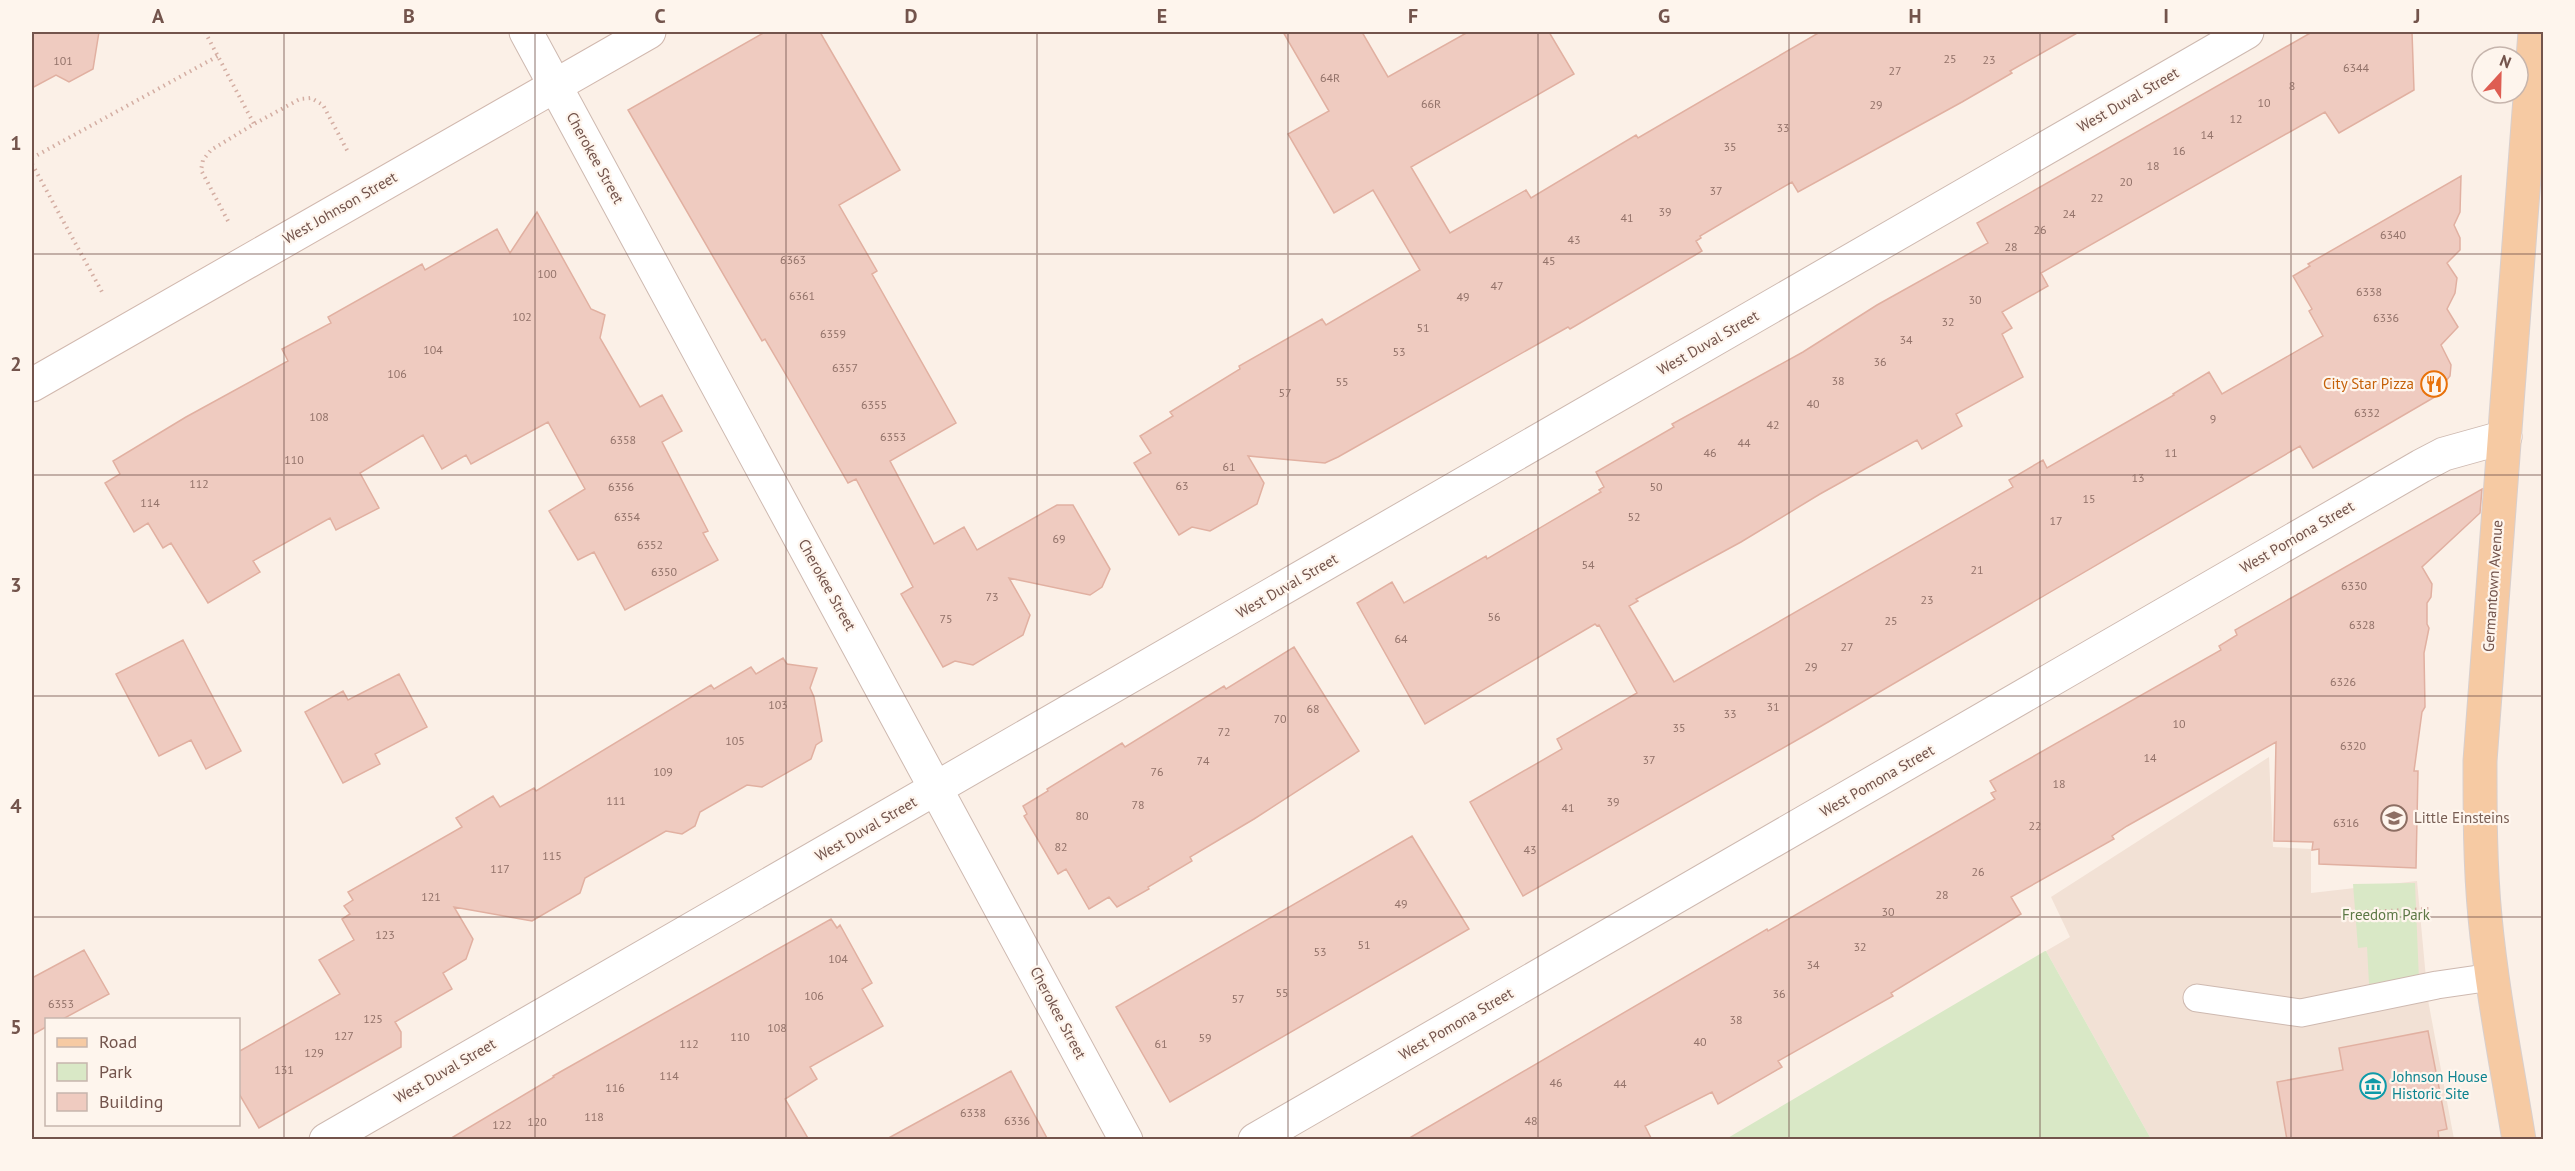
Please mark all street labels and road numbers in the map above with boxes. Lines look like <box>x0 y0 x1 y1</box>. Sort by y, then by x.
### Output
street label: West Duval Street <box>2074 63 2182 136</box>
street label: Cherokee Street <box>562 109 628 207</box>
street label: West Johnson Street <box>279 167 400 248</box>
street label: West Duval Street <box>1654 306 1762 379</box>
street label: West Pomona Street <box>2236 496 2357 577</box>
street label: Germantown Avenue <box>2478 519 2507 653</box>
street label: Cherokee Street <box>794 536 860 634</box>
street label: West Duval Street <box>1233 549 1341 622</box>
street label: West Pomona Street <box>1816 740 1937 821</box>
street label: West Duval Street <box>812 792 920 865</box>
street label: Cherokee Street <box>1026 963 1091 1062</box>
street label: West Pomona Street <box>1395 983 1516 1064</box>
street label: West Duval Street <box>391 1034 499 1107</box>

